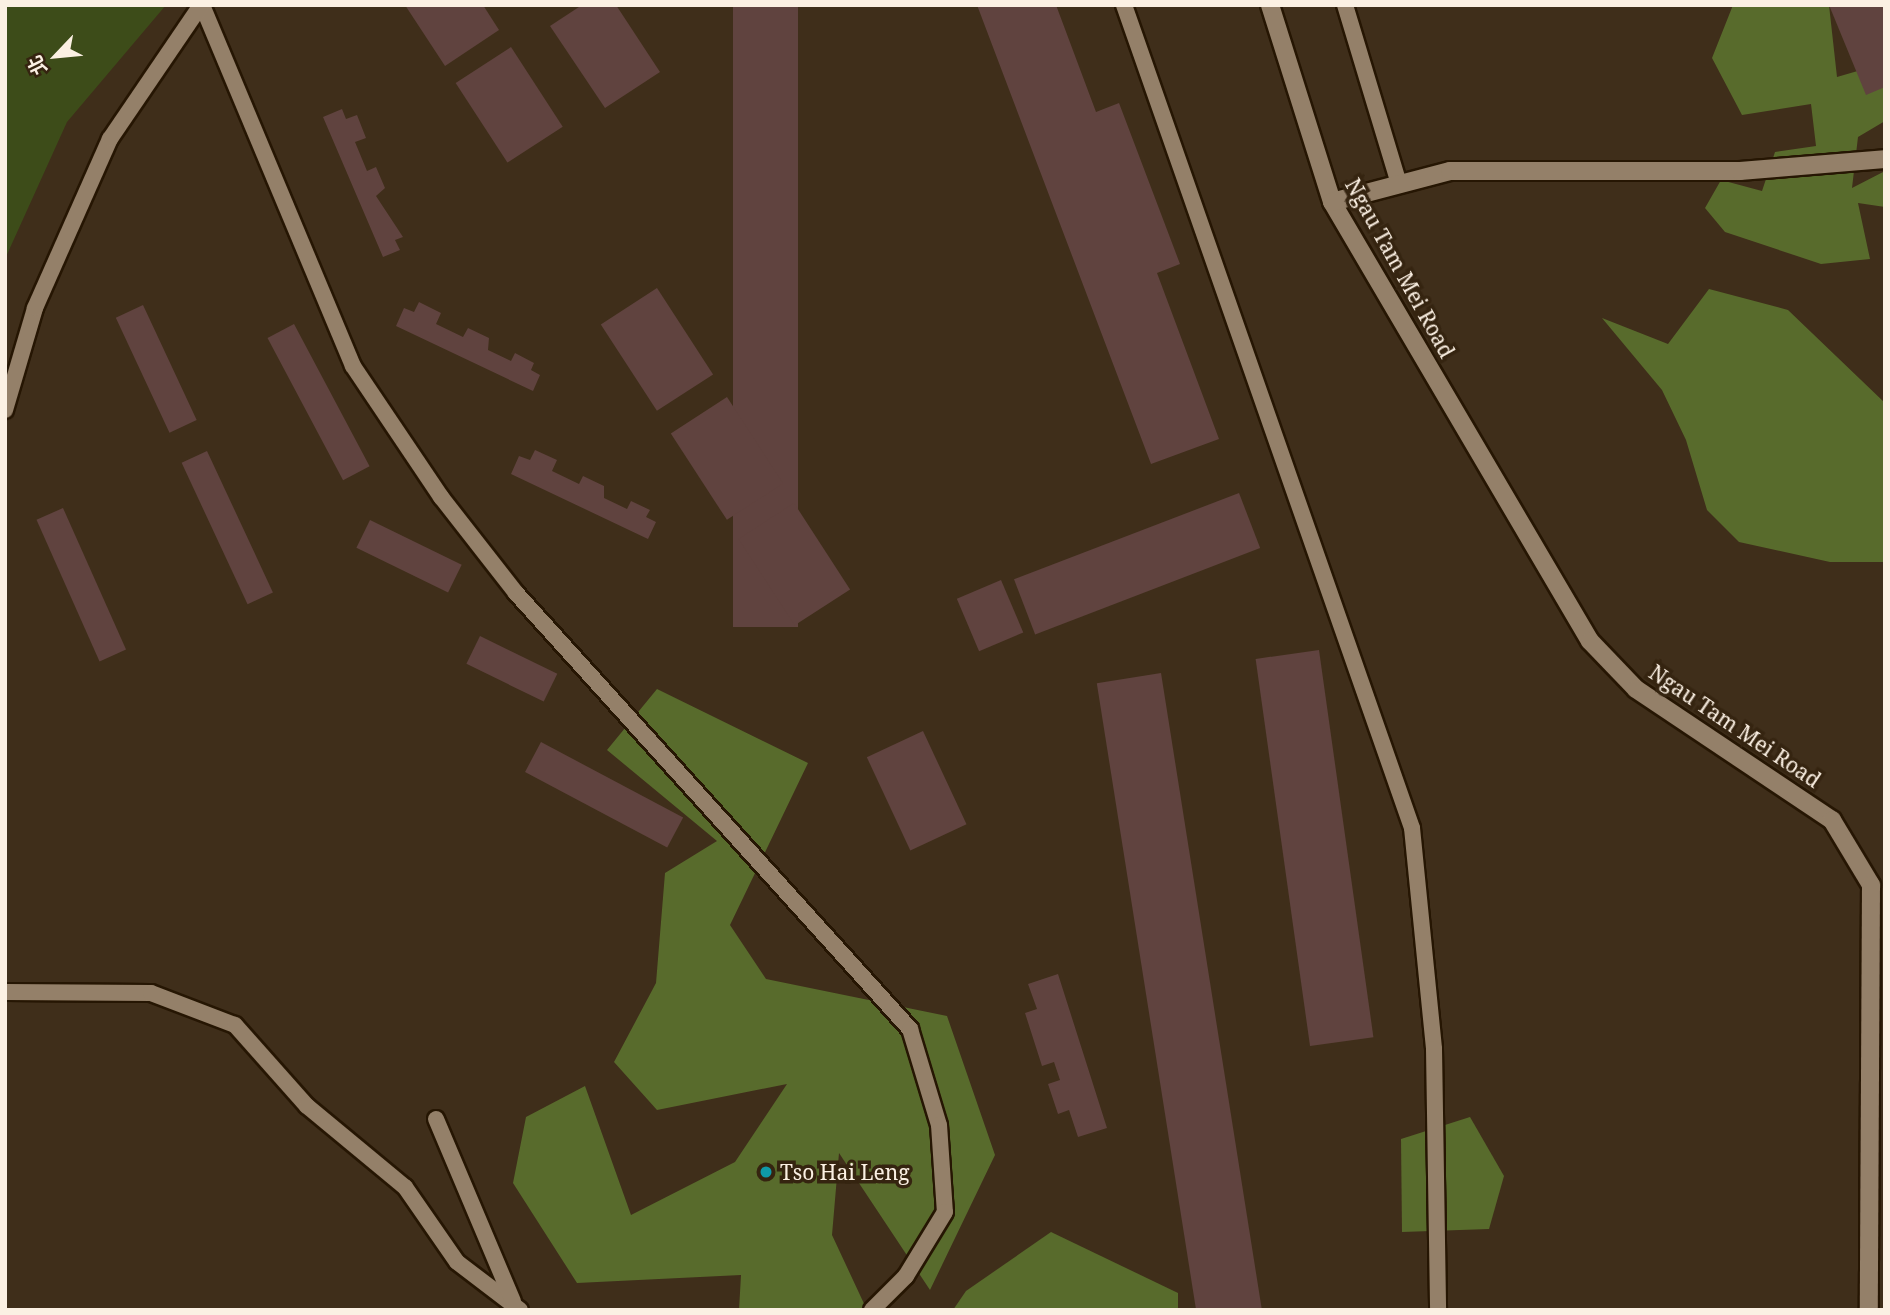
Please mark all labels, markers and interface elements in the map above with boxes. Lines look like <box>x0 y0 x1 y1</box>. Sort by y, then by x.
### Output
north arrow <box>21 21 91 91</box>
text: 北 <box>21 51 53 79</box>
street label: Ngau Tam Mei Road <box>1340 174 1460 362</box>
street label: Ngau Tam Mei Road <box>1645 659 1825 793</box>
place label: Tso Hai Leng <box>780 1159 910 1185</box>
marker: Tso Hai Leng <box>758 1164 774 1180</box>

